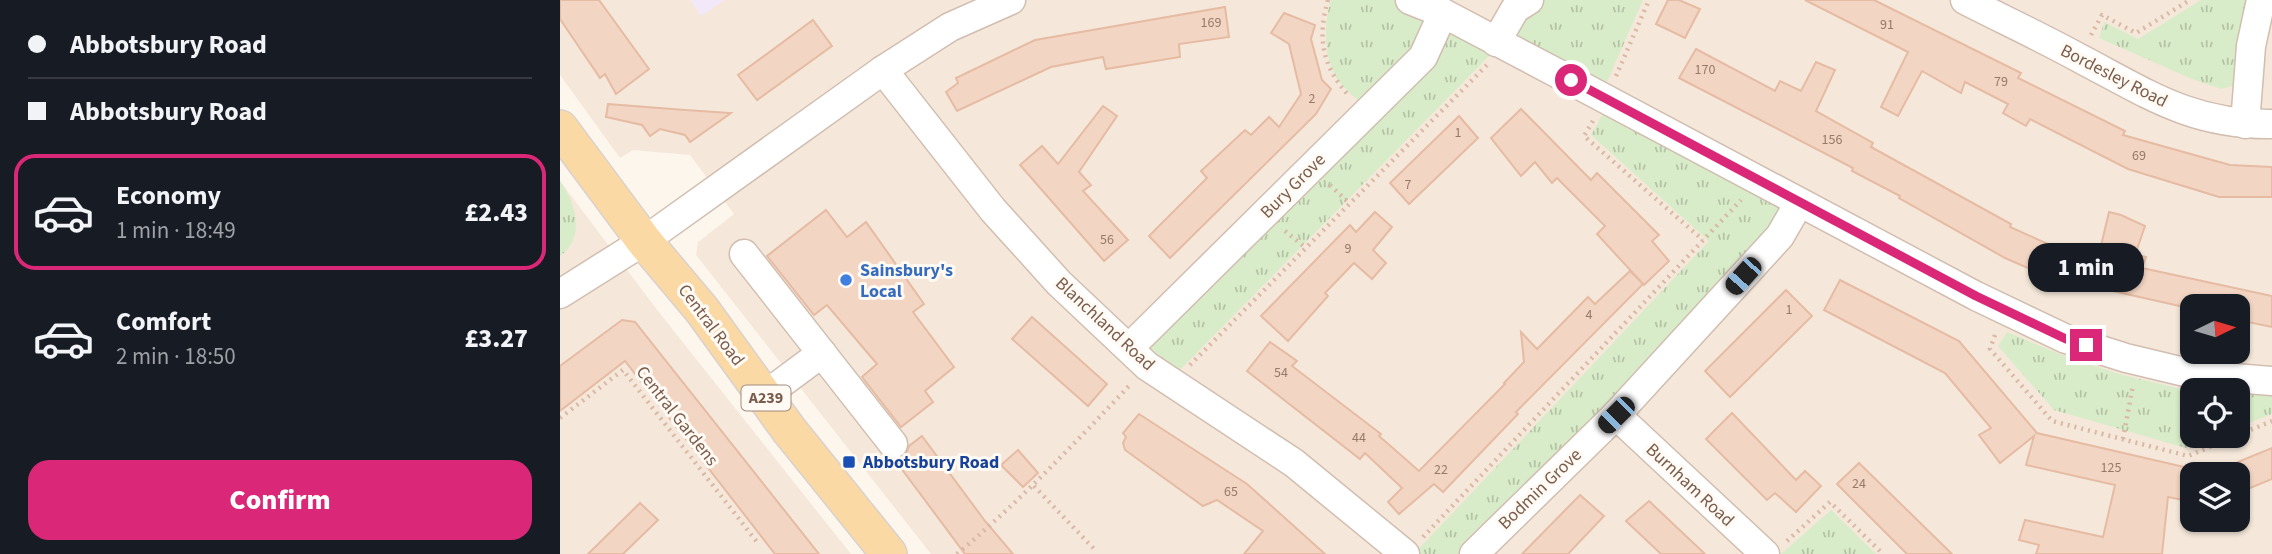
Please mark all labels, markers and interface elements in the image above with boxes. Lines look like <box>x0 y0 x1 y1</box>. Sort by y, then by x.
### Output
house number: 169 <box>1201 13 1221 33</box>
house number: 91 <box>1880 15 1894 35</box>
text: Abbotsbury Road <box>70 26 267 63</box>
street label: Bordesley Road <box>2056 38 2172 114</box>
house number: 170 <box>1695 60 1715 80</box>
route start <box>1555 64 1587 96</box>
house number: 79 <box>1994 72 2008 92</box>
house number: 2 <box>1309 89 1316 109</box>
text: Abbotsbury Road <box>70 93 267 130</box>
house number: 1 <box>1455 123 1462 143</box>
house number: 156 <box>1822 130 1842 150</box>
house number: 69 <box>2132 146 2146 166</box>
street label: Bury Grove <box>1255 148 1331 224</box>
house number: 7 <box>1405 175 1412 195</box>
text: Economy <box>116 177 221 214</box>
icon: car <box>32 181 95 244</box>
text: £2.43 <box>464 194 528 231</box>
text: 1 min · 18:49 <box>116 214 236 247</box>
house number: 56 <box>1100 230 1114 250</box>
house number: 9 <box>1345 239 1352 259</box>
callout: 1 min <box>2028 244 2144 292</box>
text: 1 min <box>2058 251 2114 284</box>
car <box>1722 253 1765 299</box>
place label: Sainsbury's Local <box>860 258 953 304</box>
street label: Blanchland Road <box>1050 271 1160 377</box>
marker: Sainsbury's Local <box>838 272 854 288</box>
street label: Central Road <box>672 279 750 371</box>
north arrow <box>2180 294 2250 364</box>
map controls <box>2180 294 2250 532</box>
house number: 1 <box>1786 300 1793 320</box>
text: Comfort <box>116 303 211 340</box>
house number: 4 <box>1586 305 1593 325</box>
icon: car <box>32 307 95 370</box>
text: £3.27 <box>464 320 528 357</box>
route end <box>2070 329 2102 361</box>
text: 2 min · 18:50 <box>116 340 236 373</box>
street label: Central Gardens <box>630 361 724 471</box>
house number: 54 <box>1274 363 1288 383</box>
button: locate <box>2180 378 2250 448</box>
road number: A239 <box>742 386 790 410</box>
car <box>1594 393 1639 437</box>
house number: 44 <box>1352 428 1366 448</box>
street label: Burnham Road <box>1640 437 1740 533</box>
street label: Bodmin Grove <box>1493 443 1587 535</box>
place label: Abbotsbury Road <box>862 450 999 475</box>
marker: Abbotsbury Road <box>841 454 857 470</box>
house number: 125 <box>2101 458 2121 478</box>
button: Confirm <box>28 460 532 540</box>
house number: 22 <box>1434 460 1448 480</box>
button: layers <box>2180 462 2250 532</box>
house number: 24 <box>1852 474 1866 494</box>
house number: 65 <box>1224 482 1238 502</box>

